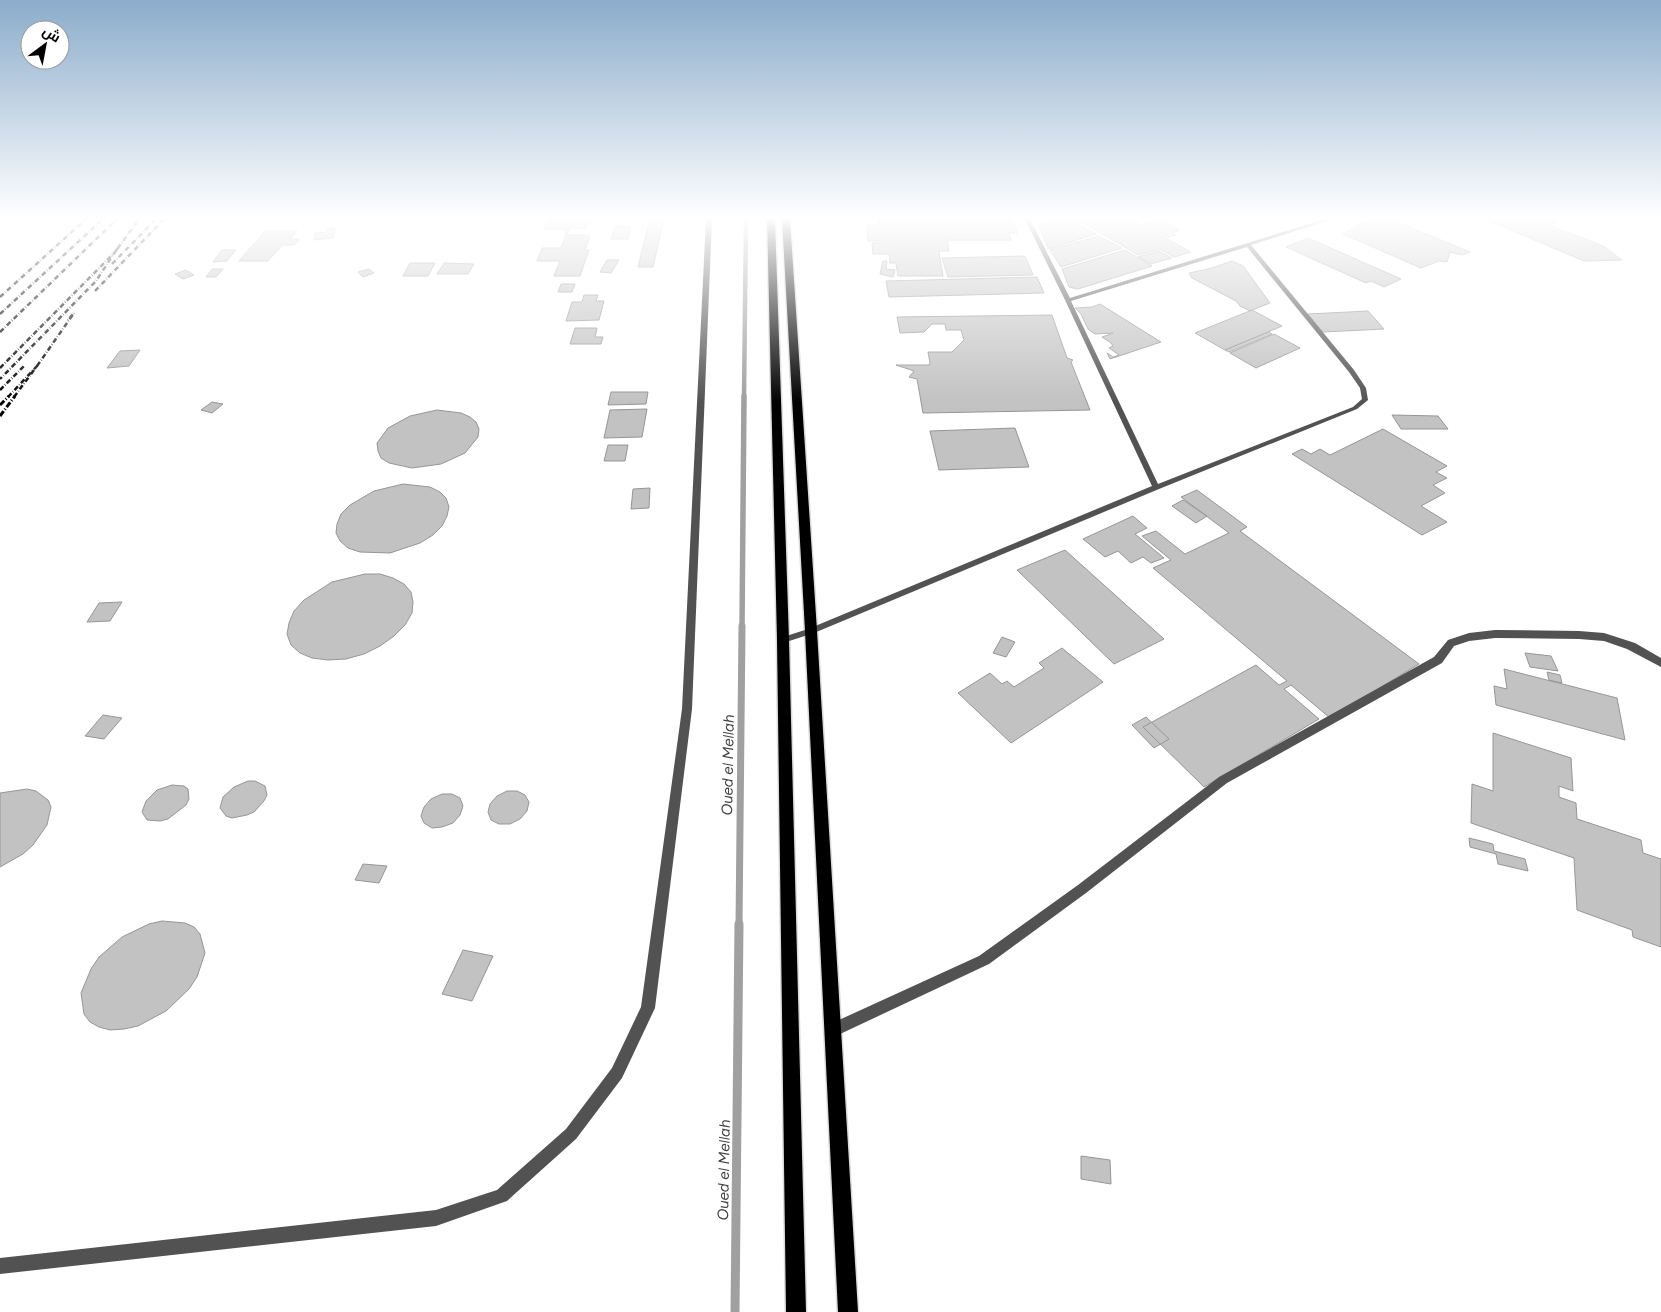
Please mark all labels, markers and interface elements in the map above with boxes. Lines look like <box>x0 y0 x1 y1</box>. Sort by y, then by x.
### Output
north arrow <box>20 20 70 70</box>
text: ش <box>40 22 64 46</box>
water label: Oued el Mellah <box>718 714 738 816</box>
water label: Oued el Mellah <box>714 1119 734 1221</box>

